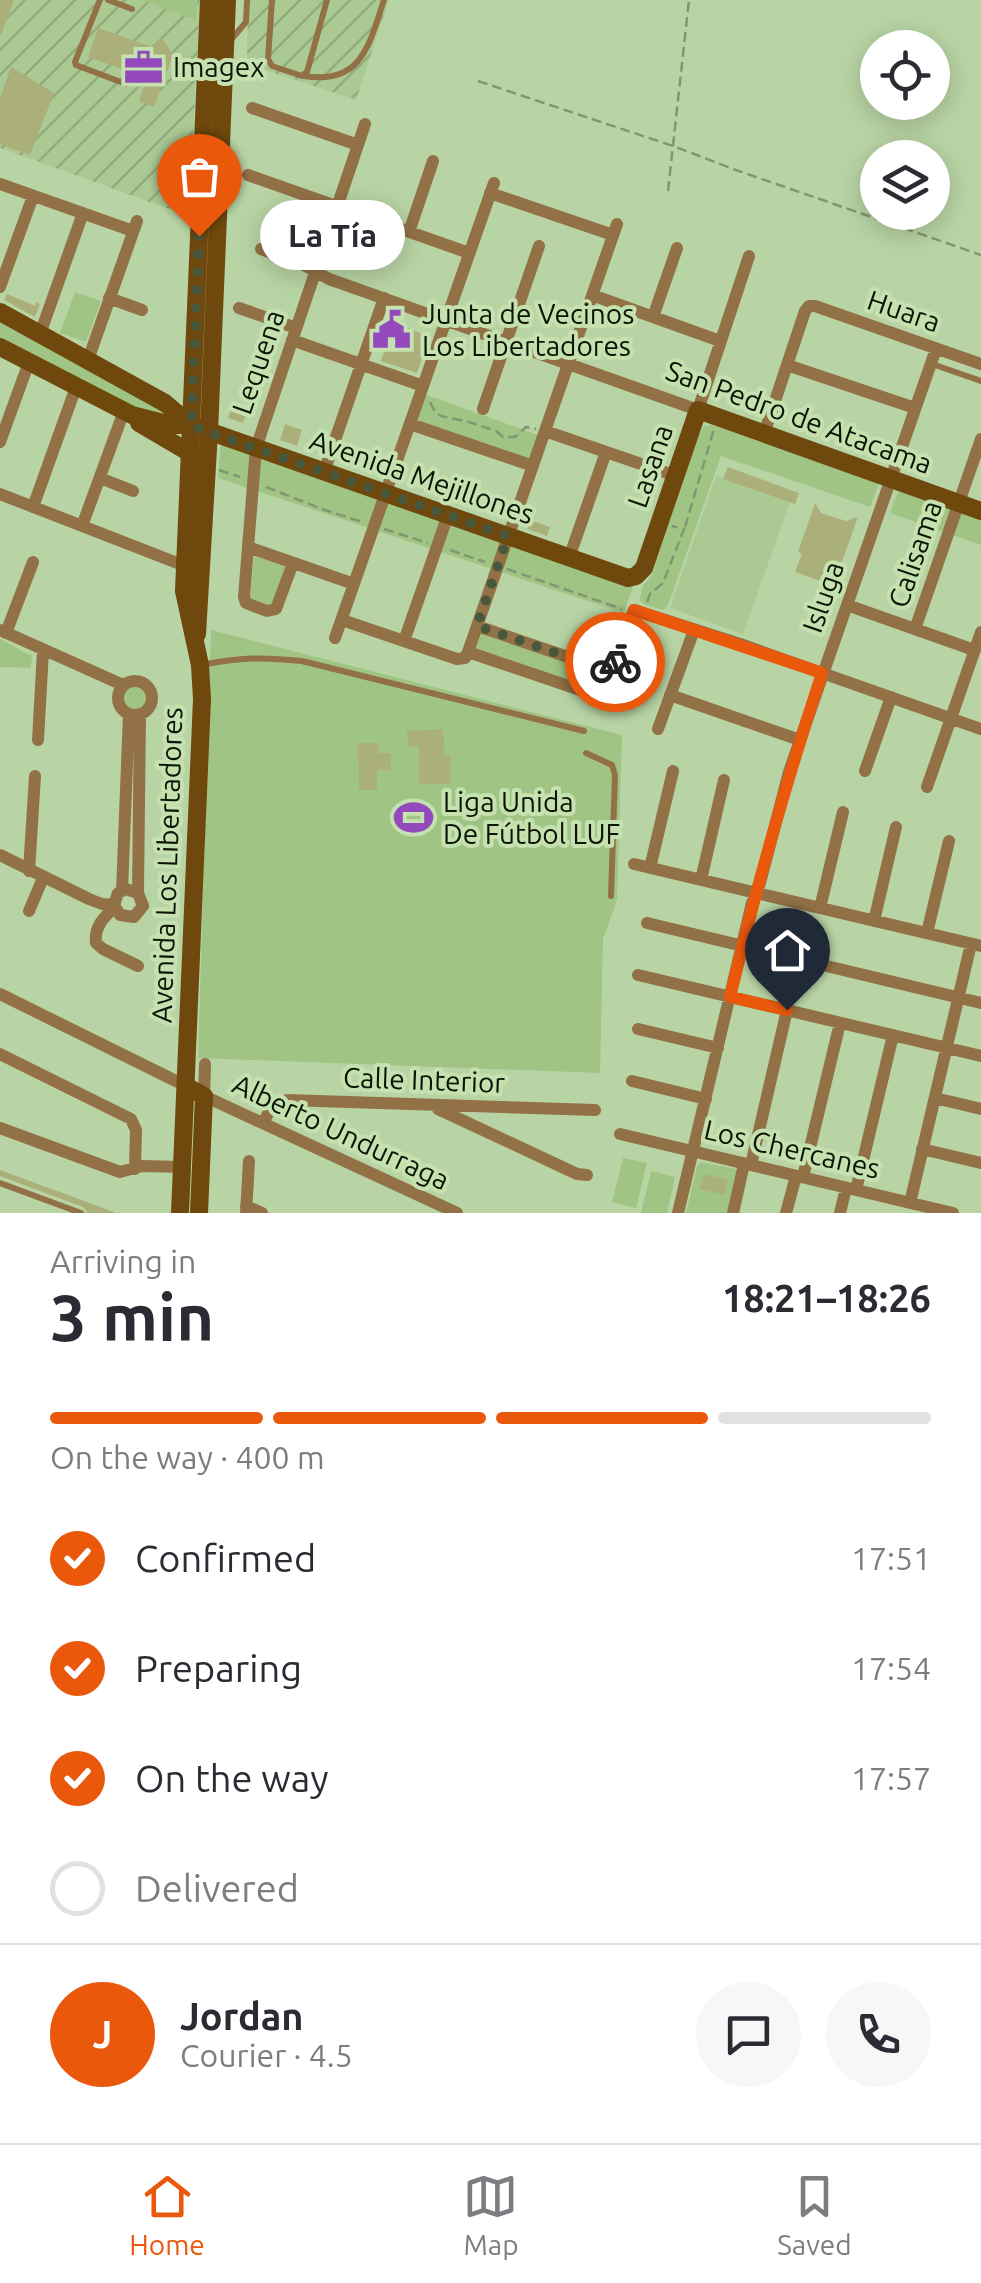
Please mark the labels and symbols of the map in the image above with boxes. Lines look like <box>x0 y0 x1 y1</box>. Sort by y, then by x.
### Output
office icon: Imagex <box>122 46 164 88</box>
place label: Imagex <box>173 51 264 82</box>
pin <box>157 134 242 237</box>
callout: La Tía <box>259 201 404 271</box>
street label: Huara <box>864 284 945 337</box>
place label: Junta de Vecinos Los Libertadores <box>422 298 634 361</box>
street label: Lequena <box>225 306 290 418</box>
public building icon: Junta de Vecinos Los Libertadores <box>371 309 413 351</box>
street label: San Pedro de Atacama <box>662 354 936 479</box>
street label: Lasana <box>621 420 678 511</box>
street label: Avenida Mejillones <box>306 424 538 529</box>
street label: Calisama <box>882 496 947 611</box>
street label: Isluga <box>796 557 849 636</box>
courier <box>565 612 665 712</box>
street label: Avenida Los Libertadores <box>145 707 188 1023</box>
place label: Liga Unida De Fútbol LUF <box>443 786 620 849</box>
sports icon: Liga Unida De Fútbol LUF <box>392 797 434 839</box>
pin <box>745 908 830 1011</box>
street label: Calle Interior <box>342 1061 506 1098</box>
street label: Alberto Undurraga <box>228 1068 454 1195</box>
street label: Los Chercanes <box>701 1113 883 1184</box>

